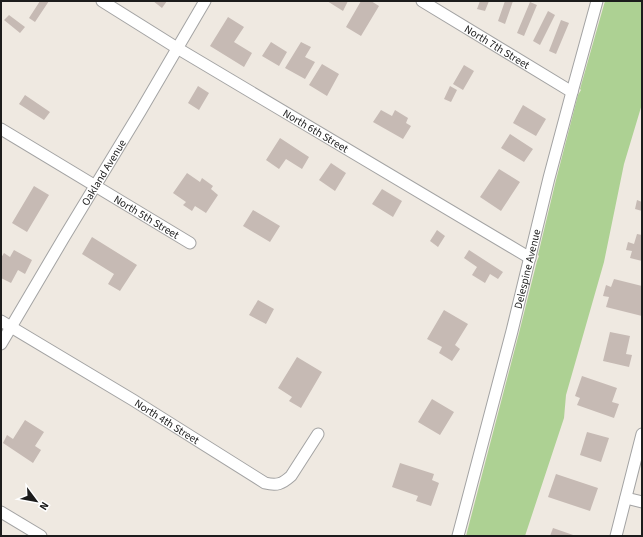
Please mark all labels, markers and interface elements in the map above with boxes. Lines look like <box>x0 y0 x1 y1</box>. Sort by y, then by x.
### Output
street label: North 7th Street <box>462 21 533 72</box>
street label: North 6th Street <box>280 105 352 156</box>
street label: Oakland Avenue <box>78 136 130 208</box>
street label: North 5th Street <box>111 191 182 242</box>
street label: Delespine Avenue <box>510 227 544 310</box>
street label: North 4th Street <box>132 395 202 448</box>
north arrow <box>16 481 56 521</box>
text: N <box>36 499 52 513</box>

